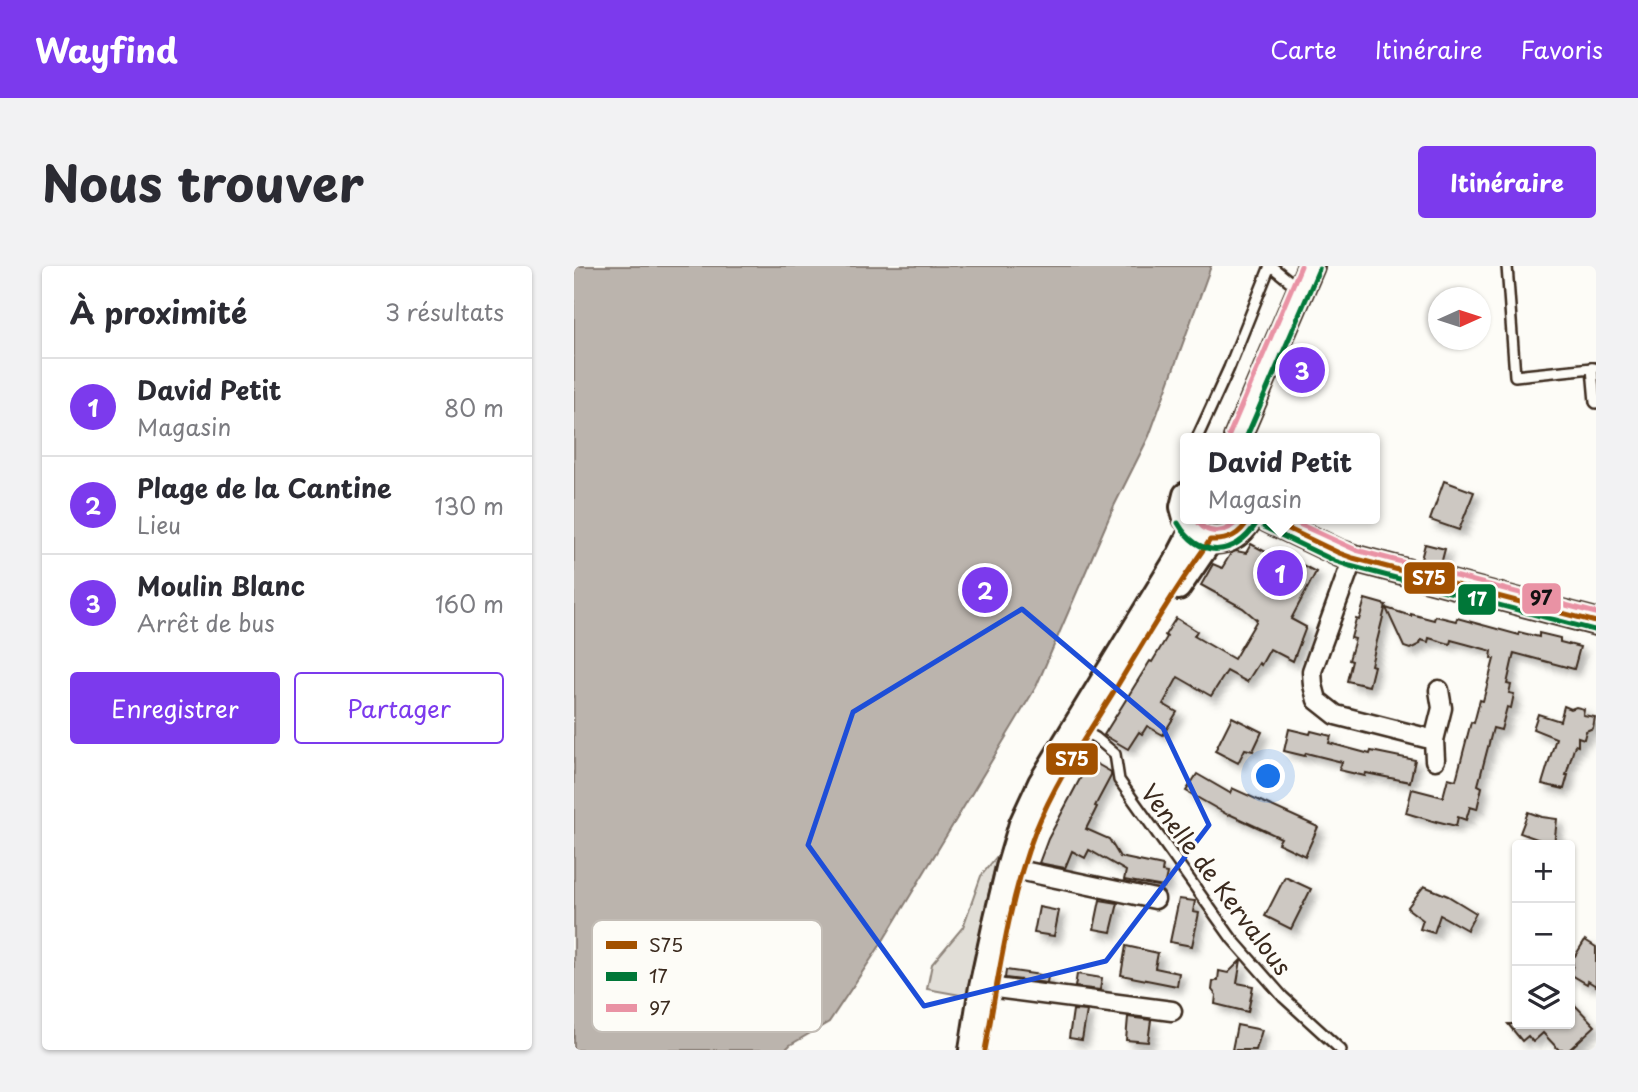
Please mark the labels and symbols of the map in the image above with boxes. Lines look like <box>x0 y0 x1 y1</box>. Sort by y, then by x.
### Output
north arrow <box>1428 287 1491 350</box>
pin: 3 <box>1279 344 1325 396</box>
pin: 1 <box>1257 547 1303 599</box>
line badge: S75 <box>1403 561 1456 595</box>
text: S75 <box>1412 563 1446 591</box>
pin: 2 <box>962 564 1008 616</box>
line badge: 97 <box>1521 582 1562 615</box>
line badge: 17 <box>1457 583 1497 616</box>
text: 97 <box>1530 583 1552 611</box>
text: 17 <box>1467 584 1487 612</box>
line badge: S75 <box>1045 742 1099 776</box>
text: S75 <box>1055 744 1089 772</box>
your location <box>1251 759 1285 793</box>
street label: Venelle de Kervalous <box>1133 776 1301 982</box>
legend <box>592 920 822 1032</box>
text: S75 <box>649 930 683 958</box>
text: 17 <box>649 961 668 989</box>
text: 97 <box>649 993 671 1021</box>

